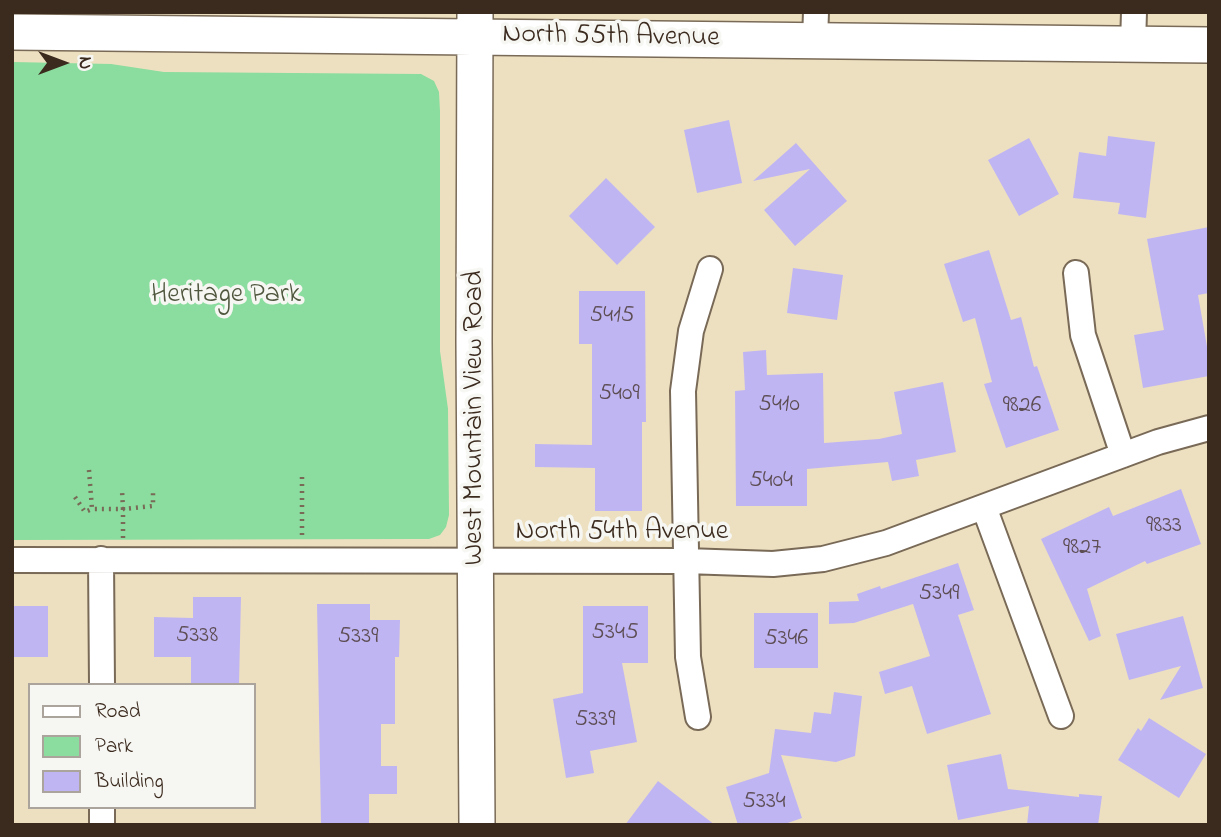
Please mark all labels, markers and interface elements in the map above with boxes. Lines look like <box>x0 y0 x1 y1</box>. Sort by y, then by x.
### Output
street label: North 55th Avenue <box>502 19 720 57</box>
north arrow <box>28 28 98 98</box>
text: N <box>71 57 98 69</box>
street label: West Mountain View Road <box>459 271 493 565</box>
park label: Heritage Park <box>151 279 301 313</box>
house number: 5415 <box>590 303 634 331</box>
house number: 5409 <box>598 381 640 409</box>
house number: 5410 <box>758 392 800 420</box>
house number: 9826 <box>1003 393 1041 421</box>
house number: 5404 <box>749 468 793 496</box>
house number: 9833 <box>1146 513 1182 541</box>
street label: North 54th Avenue <box>516 516 728 550</box>
house number: 9827 <box>1063 535 1101 563</box>
house number: 5349 <box>919 581 959 609</box>
house number: 5345 <box>591 620 639 648</box>
house number: 5338 <box>176 623 218 651</box>
house number: 5339 <box>338 624 378 652</box>
house number: 5346 <box>764 626 808 654</box>
legend <box>28 683 256 809</box>
text: Road <box>95 697 141 727</box>
house number: 5339 <box>575 707 615 735</box>
text: Park <box>95 732 133 762</box>
text: Building <box>95 767 164 797</box>
house number: 5334 <box>742 789 786 817</box>

